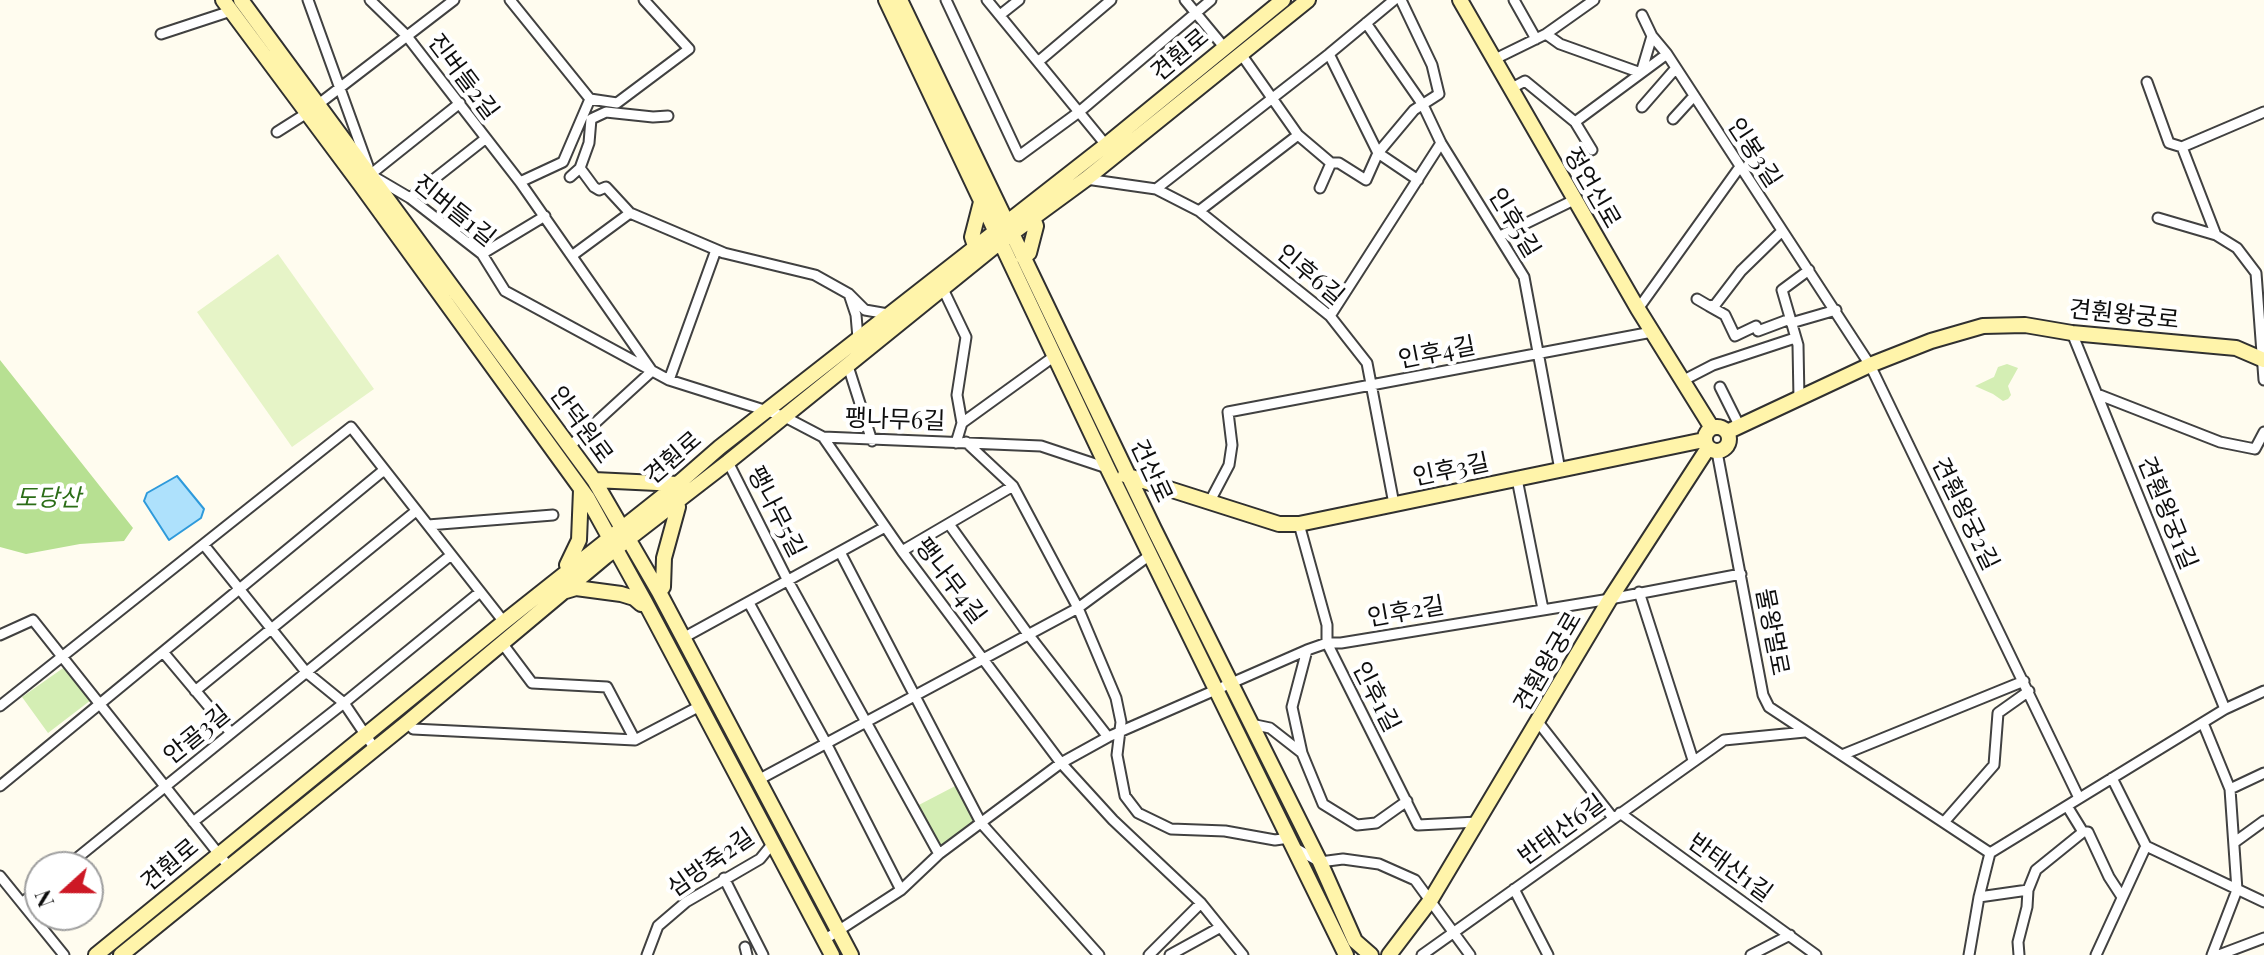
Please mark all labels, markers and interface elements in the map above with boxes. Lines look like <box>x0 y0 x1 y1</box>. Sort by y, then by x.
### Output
street label: 견훤로 <box>1145 23 1215 87</box>
street label: 진버들2길 <box>421 28 505 126</box>
street label: 인봉3길 <box>1721 113 1787 193</box>
street label: 정언신로 <box>1557 143 1627 233</box>
street label: 진버들1길 <box>407 169 501 253</box>
street label: 인후5길 <box>1482 183 1546 263</box>
street label: 인후6길 <box>1271 239 1349 311</box>
street label: 견훤왕궁로 <box>2068 295 2180 335</box>
street label: 인후4길 <box>1396 331 1478 375</box>
street label: 안덕원로 <box>543 381 619 469</box>
street label: 팽나무6길 <box>844 404 946 436</box>
street label: 견훤로 <box>639 425 707 491</box>
street label: 건산로 <box>1124 435 1178 507</box>
street label: 인후3길 <box>1410 448 1492 492</box>
street label: 견훤왕궁1길 <box>2131 452 2203 574</box>
street label: 견훤왕궁2길 <box>1925 453 2005 575</box>
street label: 팽나무5길 <box>741 462 811 562</box>
park label: 도당산 <box>15 485 81 513</box>
street label: 팽나무4길 <box>908 532 992 630</box>
street label: 물왕멀로 <box>1749 586 1795 678</box>
street label: 인후2길 <box>1365 591 1447 633</box>
street label: 견훤왕궁로 <box>1508 607 1588 717</box>
street label: 인후1길 <box>1346 657 1406 737</box>
street label: 안골3길 <box>158 700 236 770</box>
street label: 반태산6길 <box>1513 789 1611 871</box>
street label: 심방죽2길 <box>662 823 760 903</box>
street label: 반태산1길 <box>1682 828 1778 908</box>
street label: 견훤로 <box>135 833 205 897</box>
north arrow <box>24 851 104 931</box>
text: N <box>27 886 60 912</box>

